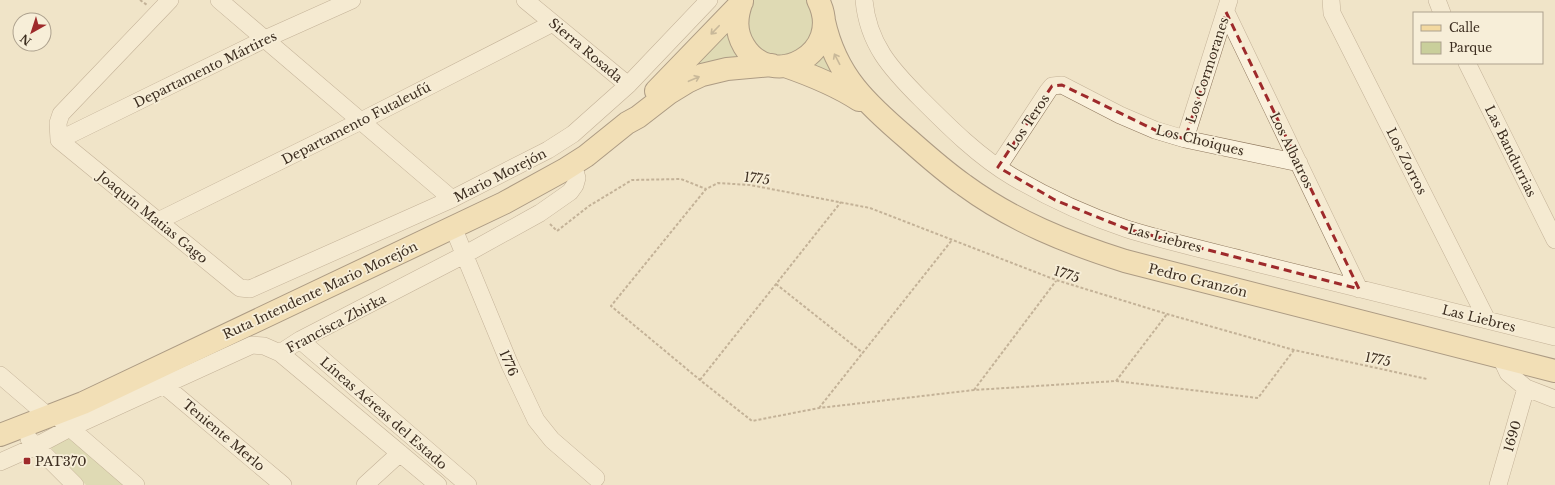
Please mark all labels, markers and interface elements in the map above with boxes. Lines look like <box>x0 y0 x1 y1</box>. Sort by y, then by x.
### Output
north arrow <box>12 12 52 52</box>
legend <box>1413 12 1543 64</box>
street label: Sierra Rosada <box>545 15 627 87</box>
street label: Los Cormoranes <box>1182 15 1233 126</box>
text: Calle <box>1449 20 1480 35</box>
one-way arrow <box>710 25 720 35</box>
street label: Departamento Mártires <box>131 27 280 112</box>
text: N <box>17 31 34 48</box>
text: Parque <box>1449 40 1492 55</box>
one-way arrow <box>833 53 840 65</box>
one-way arrow <box>688 74 700 82</box>
street label: Departamento Futaleufú <box>279 78 434 168</box>
street label: Los Teros <box>1003 91 1053 154</box>
street label: Las Bandurrias <box>1481 103 1540 200</box>
street label: Los Albatros <box>1266 109 1317 191</box>
street label: Los Choiques <box>1154 121 1246 160</box>
street label: Los Zorros <box>1382 125 1431 198</box>
street label: Mario Morejón <box>451 145 549 206</box>
street label: Joaquín Matias Gago <box>93 166 211 267</box>
street label: 1775 <box>743 168 771 189</box>
street label: Las Liebres <box>1126 220 1204 256</box>
street label: Ruta Intendente Mario Morejón <box>220 238 420 343</box>
street label: Pedro Granzón <box>1147 260 1249 301</box>
street label: 1775 <box>1052 262 1082 287</box>
street label: Francisca Zbirka <box>284 290 390 357</box>
street label: Las Liebres <box>1440 301 1518 336</box>
street label: 1776 <box>495 347 522 379</box>
street label: 1775 <box>1363 348 1392 371</box>
street label: Líneas Aéreas del Estado <box>317 353 451 473</box>
street label: Teniente Merlo <box>179 396 268 475</box>
street label: 1690 <box>1500 419 1525 454</box>
place label: PAT370 <box>35 453 87 470</box>
marker: PAT370 <box>22 456 32 466</box>

